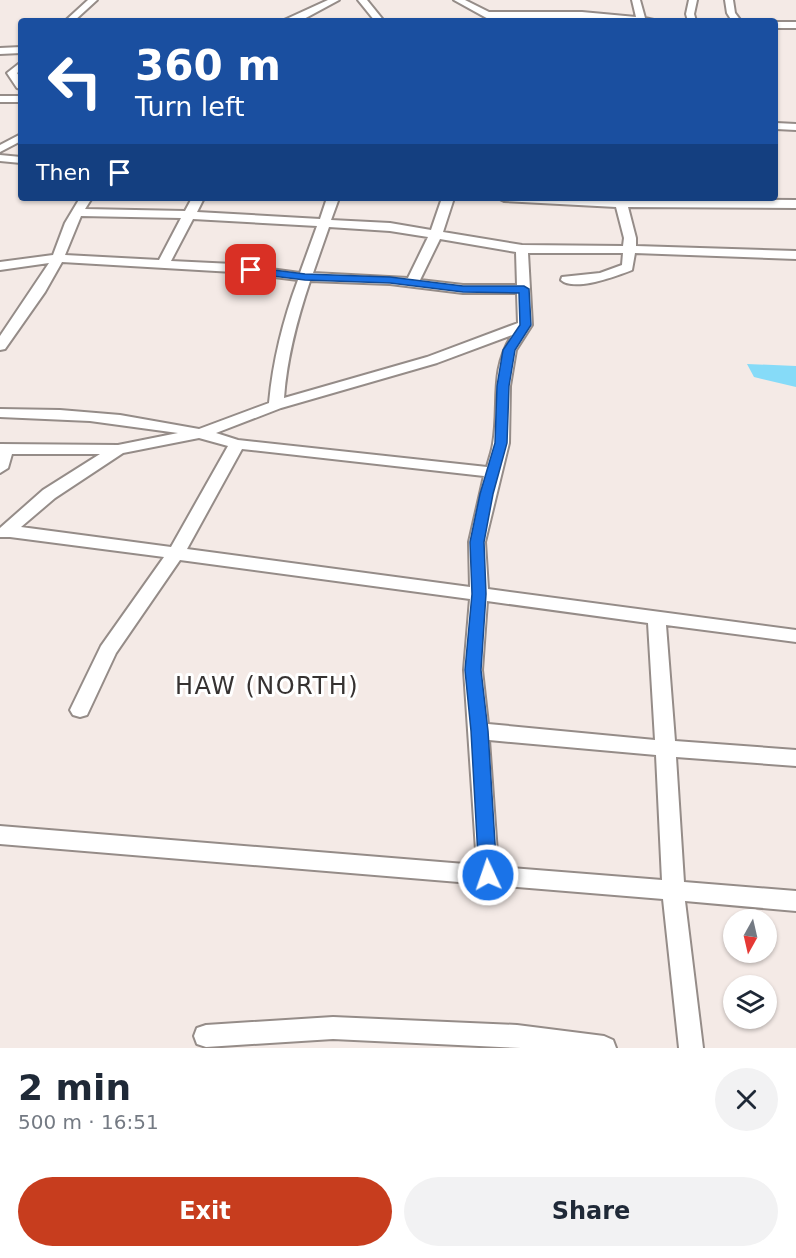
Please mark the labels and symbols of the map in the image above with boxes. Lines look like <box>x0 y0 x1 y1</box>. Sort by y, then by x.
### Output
pin <box>225 244 276 295</box>
district label: HAW (NORTH) <box>175 672 359 700</box>
position arrow <box>456 843 520 907</box>
north arrow <box>723 909 777 963</box>

